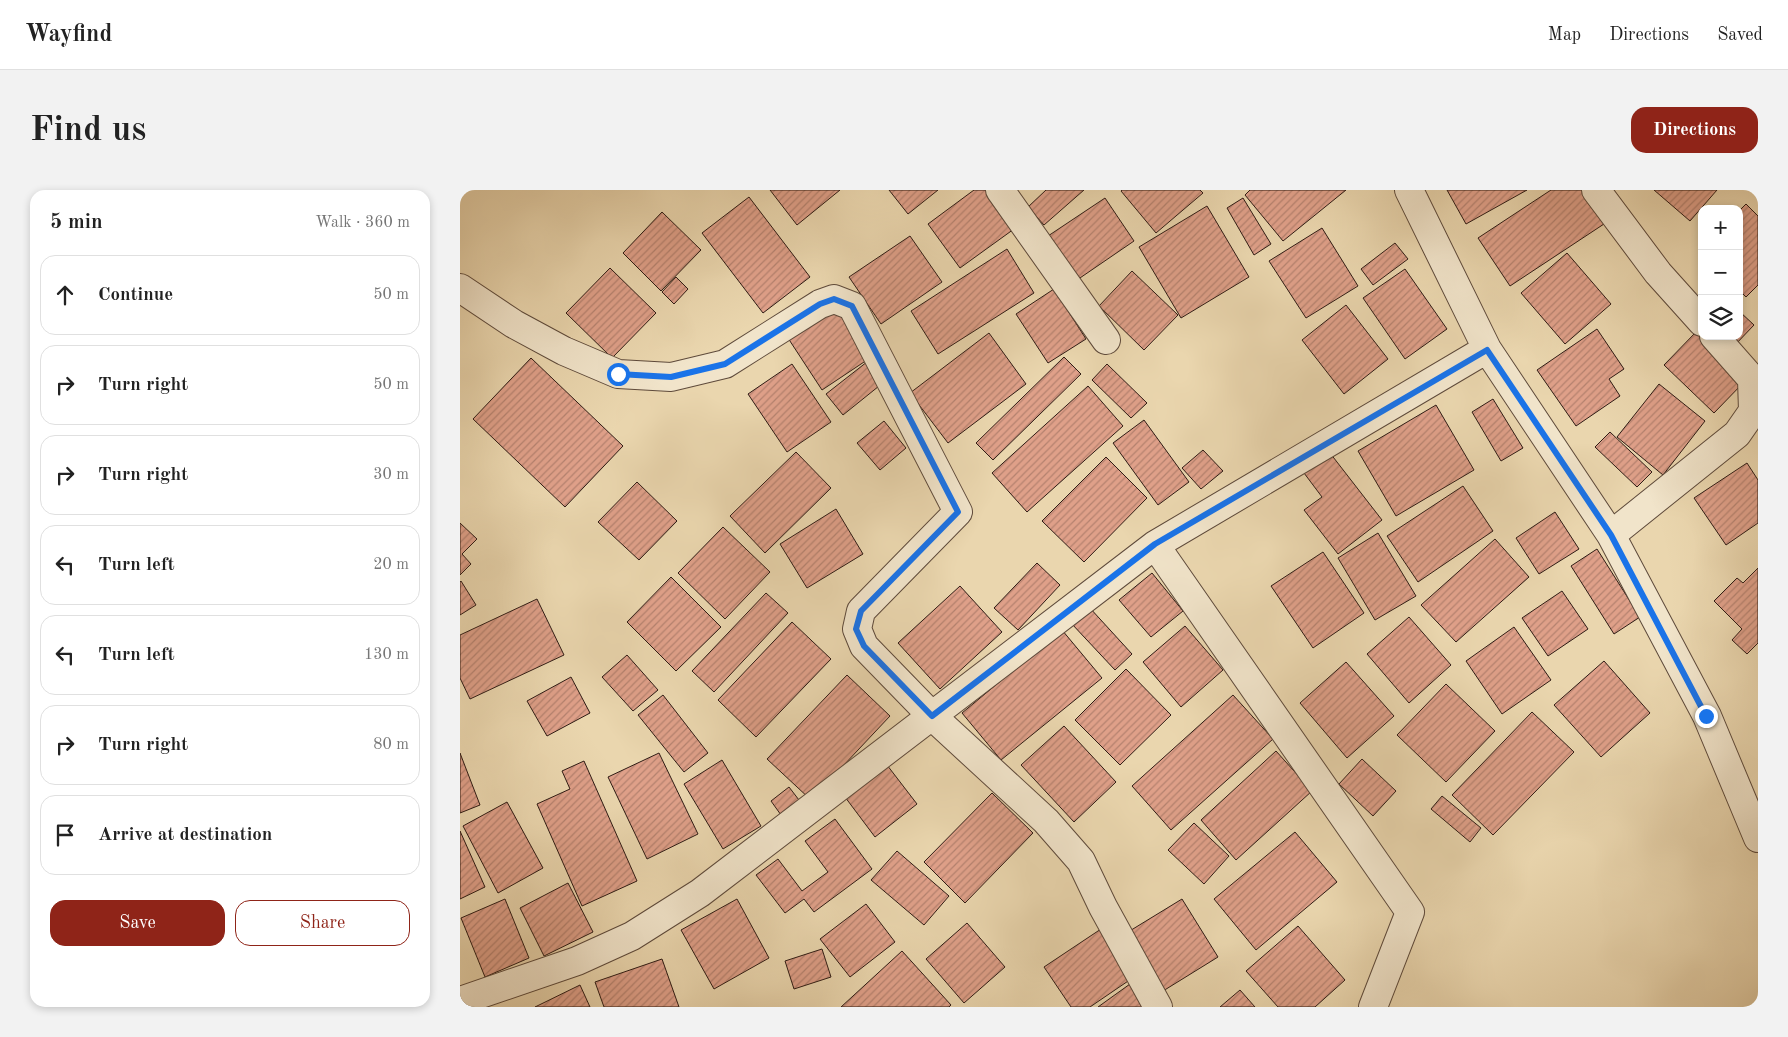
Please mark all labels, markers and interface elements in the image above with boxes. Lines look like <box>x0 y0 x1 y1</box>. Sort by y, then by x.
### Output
text: Wayfind <box>25 23 112 47</box>
text: Map <box>1548 26 1581 44</box>
text: Directions <box>1609 26 1689 44</box>
text: Saved <box>1717 26 1763 44</box>
button: Directions <box>1631 107 1758 153</box>
text: Find us <box>30 113 146 148</box>
map controls <box>1698 205 1743 340</box>
button: + <box>1698 205 1743 250</box>
text: 5 min <box>50 212 103 233</box>
text: Walk · 360 m <box>315 215 410 231</box>
button: − <box>1698 250 1743 295</box>
icon: ahead <box>51 281 79 309</box>
text: Continue <box>98 286 173 305</box>
text: 50 m <box>373 287 409 303</box>
button: layers <box>1698 295 1743 340</box>
route start <box>607 363 630 386</box>
icon: right <box>51 371 79 399</box>
text: Turn right <box>98 376 188 395</box>
text: 50 m <box>373 377 409 393</box>
icon: right <box>51 461 79 489</box>
text: Turn right <box>98 466 188 485</box>
text: 30 m <box>373 467 409 483</box>
icon: left <box>51 551 79 579</box>
text: Turn left <box>98 556 175 575</box>
text: 20 m <box>373 557 409 573</box>
icon: left <box>51 641 79 669</box>
text: Turn left <box>98 646 175 665</box>
text: 130 m <box>364 647 409 663</box>
route end <box>1695 705 1718 728</box>
icon: right <box>51 731 79 759</box>
text: Turn right <box>98 736 188 755</box>
text: 80 m <box>373 737 409 753</box>
icon: arrive <box>51 821 79 849</box>
text: Arrive at destination <box>98 826 272 845</box>
button: Save <box>50 900 225 946</box>
button: Share <box>235 900 410 946</box>

